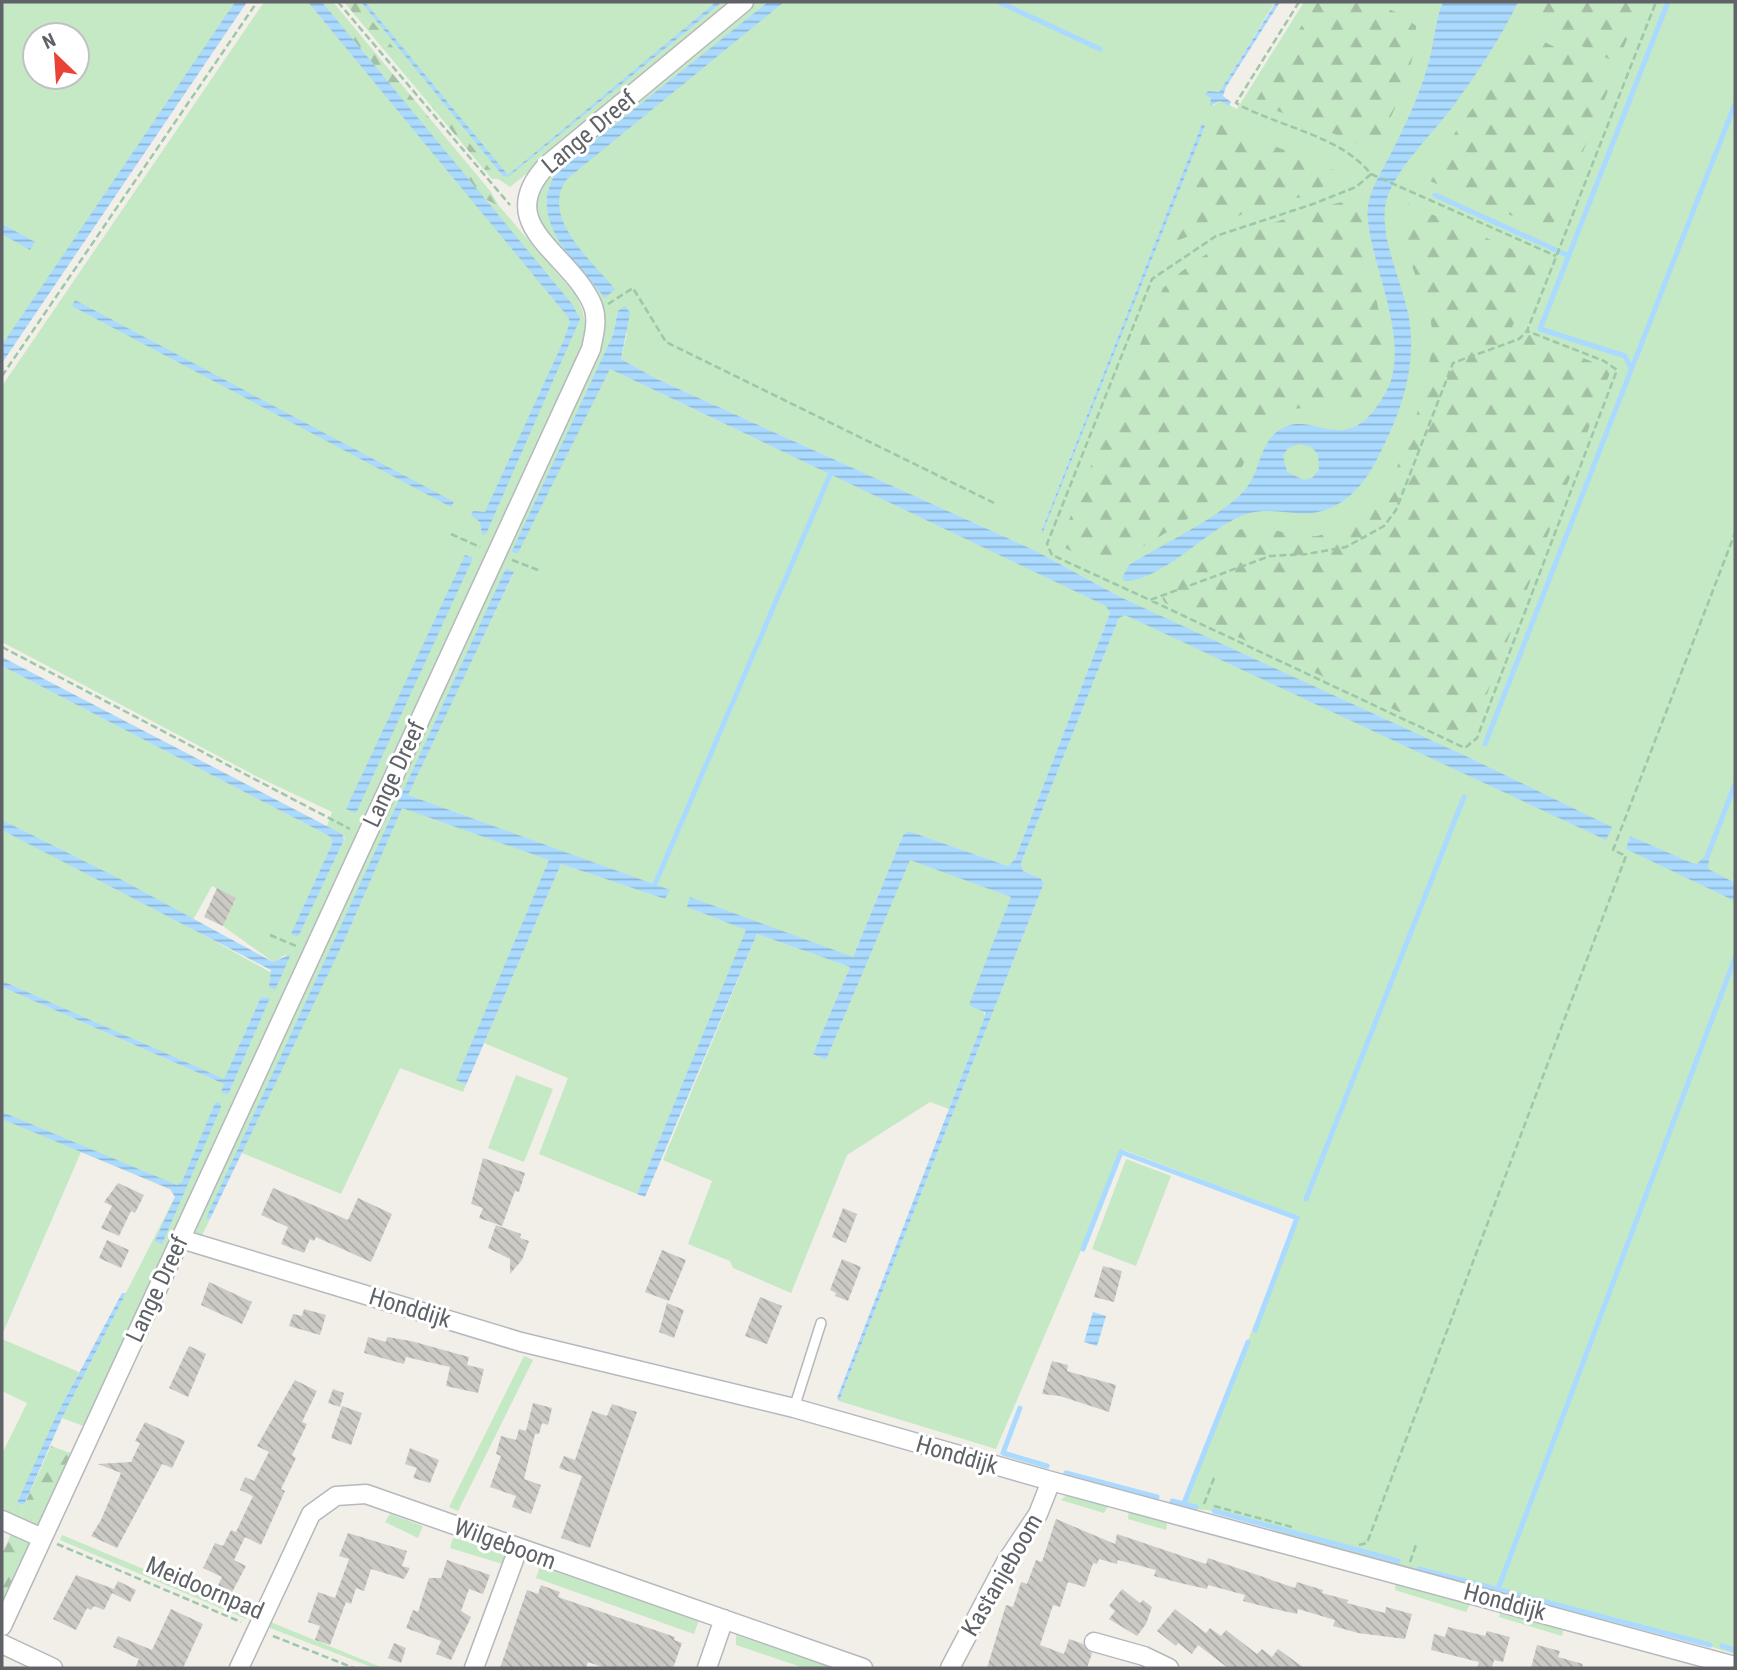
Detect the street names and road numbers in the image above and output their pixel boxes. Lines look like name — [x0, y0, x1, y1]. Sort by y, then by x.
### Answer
street label: Lange Dreef — [536, 84, 642, 179]
street label: Lange Dreef — [357, 716, 431, 832]
street label: Lange Dreef — [120, 1231, 194, 1347]
street label: Honddijk — [366, 1282, 454, 1334]
street label: Honddijk — [913, 1430, 1001, 1480]
street label: Kastanjeboom — [956, 1509, 1048, 1641]
street label: Wilgeboom — [450, 1513, 560, 1575]
street label: Meidoornpad — [142, 1551, 268, 1625]
street label: Honddijk — [1461, 1578, 1549, 1626]

